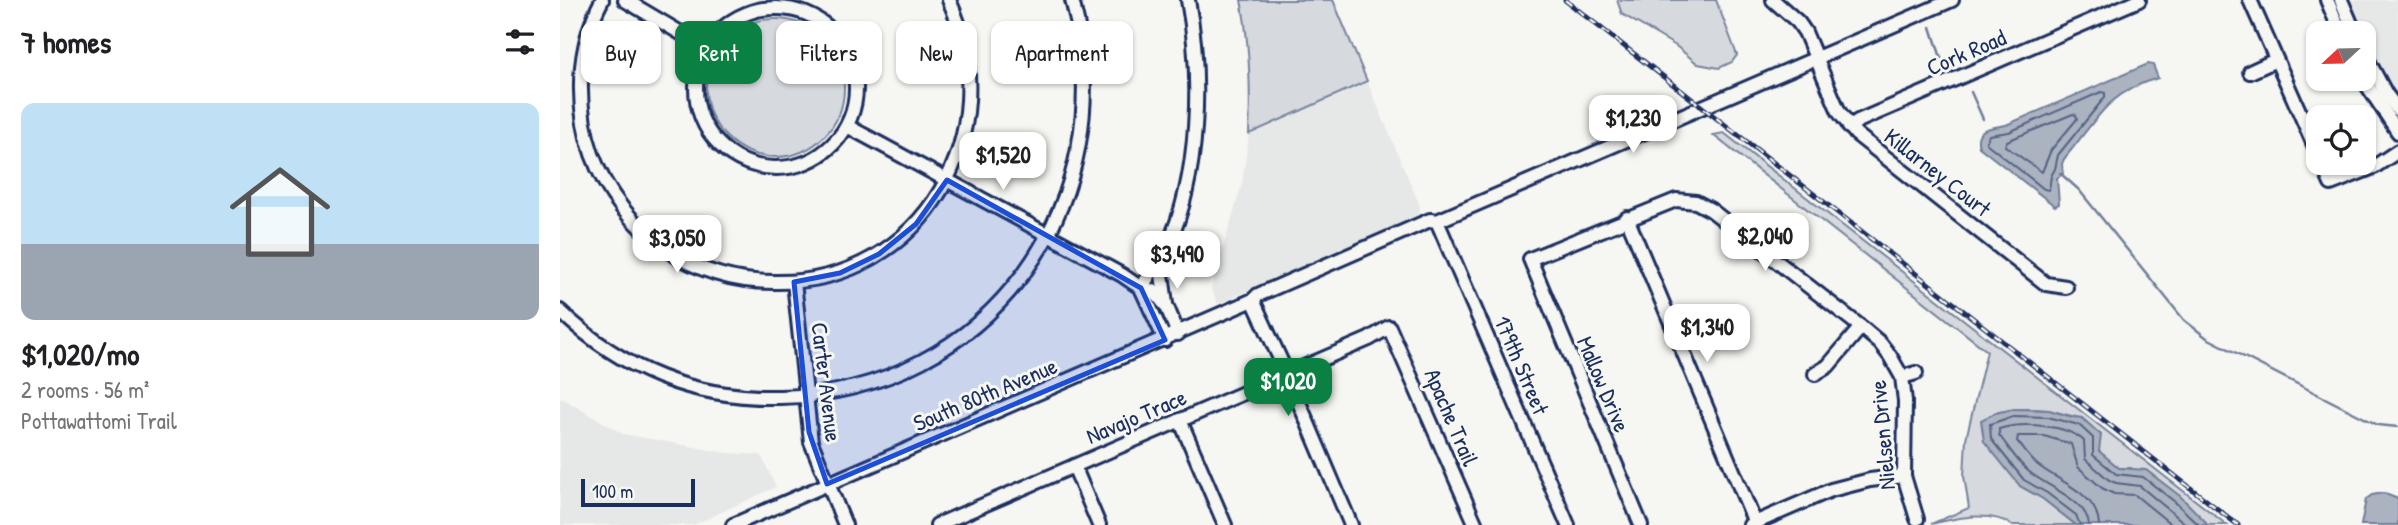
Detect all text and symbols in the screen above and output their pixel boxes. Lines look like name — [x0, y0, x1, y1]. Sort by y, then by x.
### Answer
chip: Buy — [581, 21, 661, 84]
chip: Rent — [675, 21, 762, 84]
chip: Filters — [776, 21, 882, 84]
chip: New — [896, 21, 977, 84]
chip: Apartment — [991, 21, 1133, 84]
street label: Cork Road — [1922, 21, 2010, 83]
north arrow — [2306, 21, 2376, 91]
map controls — [2306, 21, 2376, 175]
text: 7 homes — [21, 22, 111, 62]
icon: filters — [501, 23, 539, 61]
pin: $1,230 — [1576, 96, 1690, 155]
text: $1,230 — [1605, 102, 1661, 133]
button: locate — [2306, 105, 2376, 175]
street label: Killarney Court — [1878, 121, 1999, 224]
pin: $1,520 — [946, 132, 1060, 192]
text: $1,520 — [975, 139, 1031, 170]
icon: home — [217, 149, 343, 275]
pin: $2,040 — [1708, 214, 1822, 273]
pin: $3,050 — [620, 216, 734, 275]
text: $2,040 — [1737, 220, 1793, 251]
text: $3,050 — [649, 222, 705, 253]
pin: $3,490 — [1120, 232, 1234, 291]
text: $3,490 — [1150, 238, 1204, 269]
pin: $1,340 — [1650, 304, 1764, 364]
street label: 179th Street — [1487, 311, 1557, 420]
text: $1,340 — [1680, 311, 1734, 342]
street label: Carter Avenue — [804, 321, 850, 443]
street label: Mallow Drive — [1570, 331, 1638, 437]
text: $1,020/mo — [21, 334, 139, 374]
street label: South 80th Avenue — [908, 350, 1062, 438]
pin: $1,020 — [1231, 358, 1345, 418]
street label: Apache Trail — [1418, 364, 1487, 471]
text: $1,020 — [1260, 365, 1316, 396]
text: 2 rooms · 56 m² — [21, 374, 149, 405]
street label: Nielsen Drive — [1862, 379, 1902, 491]
street label: Navajo Trace — [1081, 381, 1191, 451]
text: Pottawattomi Trail — [21, 405, 177, 436]
scale bar — [581, 476, 695, 508]
text: 100 m — [592, 478, 633, 504]

